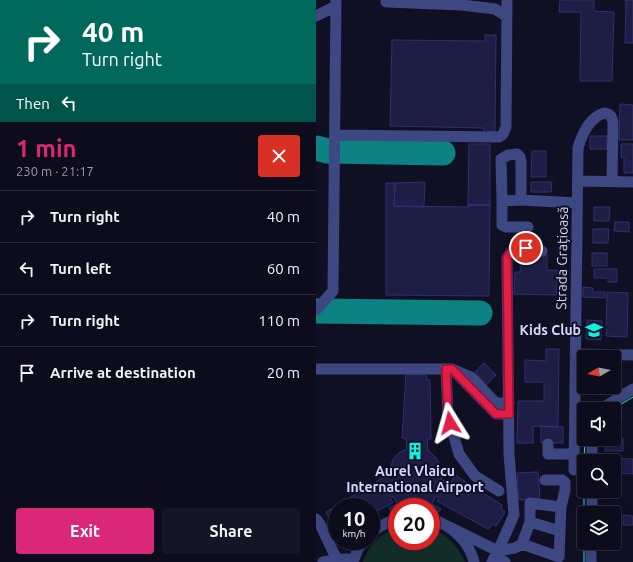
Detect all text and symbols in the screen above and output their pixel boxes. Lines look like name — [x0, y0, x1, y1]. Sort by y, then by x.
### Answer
icon: right — [16, 16, 68, 68]
text: 40 m — [82, 16, 144, 47]
text: Turn right — [82, 49, 162, 69]
icon: left — [58, 92, 80, 114]
text: Then — [16, 95, 50, 112]
text: 1 min — [16, 135, 77, 162]
button: close — [258, 135, 300, 177]
text: 230 m · 21:17 — [16, 164, 94, 178]
icon: right — [16, 206, 38, 228]
street label: Strada Grațioasă — [553, 206, 571, 310]
text: Turn right — [50, 208, 120, 225]
text: 40 m — [267, 208, 300, 225]
pin — [509, 231, 543, 265]
icon: arrive — [515, 237, 537, 259]
icon: left — [16, 258, 38, 280]
text: Turn left — [50, 260, 111, 277]
text: 60 m — [267, 260, 300, 277]
icon: right — [16, 310, 38, 332]
text: Turn right — [50, 312, 120, 329]
text: 110 m — [258, 312, 300, 329]
school or university icon: Kids Club — [584, 320, 604, 340]
place label: Kids Club — [520, 322, 581, 338]
north arrow — [577, 350, 621, 394]
map controls — [577, 350, 621, 550]
icon: arrive — [16, 362, 38, 384]
text: Arrive at destination — [50, 364, 196, 381]
text: 20 m — [267, 364, 300, 381]
position arrow — [429, 402, 471, 444]
button: sound — [577, 402, 621, 446]
building icon: Aurel Vlaicu International Airport — [405, 441, 425, 461]
button: search — [577, 454, 621, 498]
place label: Aurel Vlaicu International Airport — [346, 463, 484, 495]
speed limit sign: 20 — [388, 498, 440, 550]
button: layers — [577, 506, 621, 550]
text: 10 — [343, 507, 365, 530]
button: Exit — [16, 508, 154, 554]
button: Share — [162, 508, 300, 554]
text: km/h — [342, 528, 366, 539]

